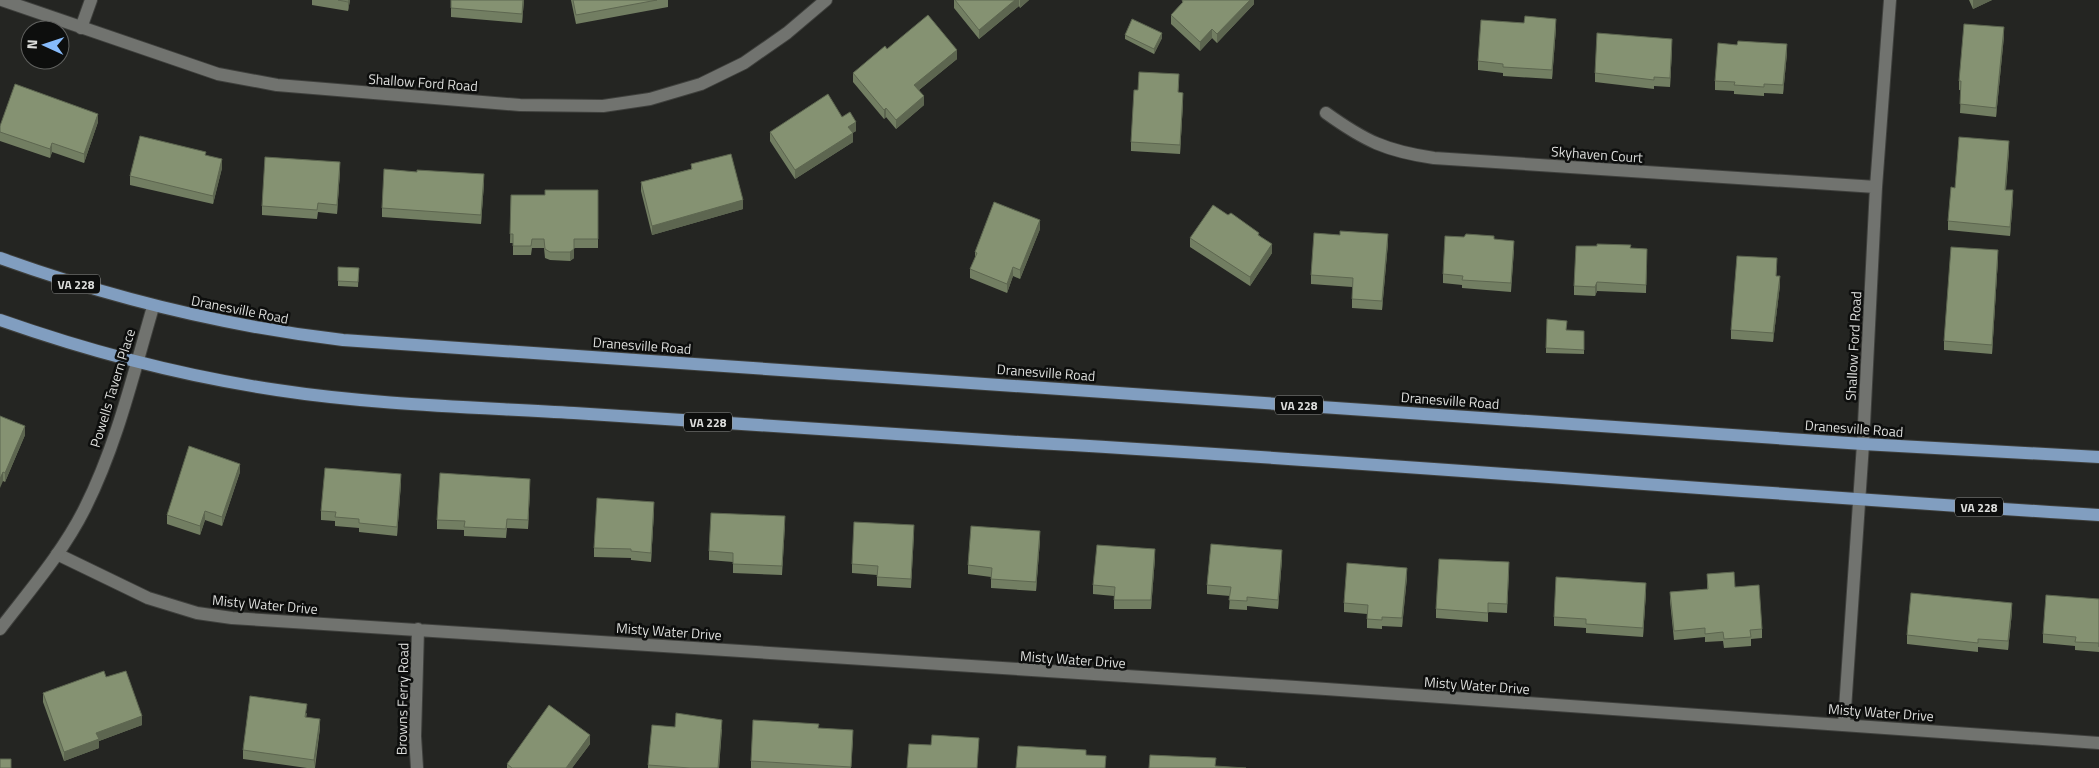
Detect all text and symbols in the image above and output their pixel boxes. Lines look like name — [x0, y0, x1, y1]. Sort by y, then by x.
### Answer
north arrow — [20, 20, 70, 70]
text: N — [21, 39, 42, 50]
street label: Shallow Ford Road — [368, 68, 478, 96]
street label: Skyhaven Court — [1550, 140, 1644, 168]
road number: VA 228 — [52, 274, 100, 294]
street label: Dranesville Road — [190, 289, 290, 329]
street label: Shallow Ford Road — [1840, 291, 1866, 401]
street label: Powells Tavern Place — [84, 326, 140, 450]
street label: Dranesville Road — [592, 331, 692, 359]
street label: Dranesville Road — [996, 358, 1096, 386]
street label: Dranesville Road — [1400, 386, 1500, 414]
road number: VA 228 — [1275, 396, 1323, 414]
road number: VA 228 — [684, 412, 732, 432]
street label: Dranesville Road — [1804, 414, 1904, 442]
road number: VA 228 — [1955, 498, 2003, 516]
street label: Misty Water Drive — [211, 589, 319, 619]
street label: Misty Water Drive — [615, 617, 723, 645]
street label: Browns Ferry Road — [391, 643, 413, 755]
street label: Misty Water Drive — [1019, 645, 1127, 673]
street label: Misty Water Drive — [1423, 671, 1531, 699]
street label: Misty Water Drive — [1827, 698, 1935, 726]

